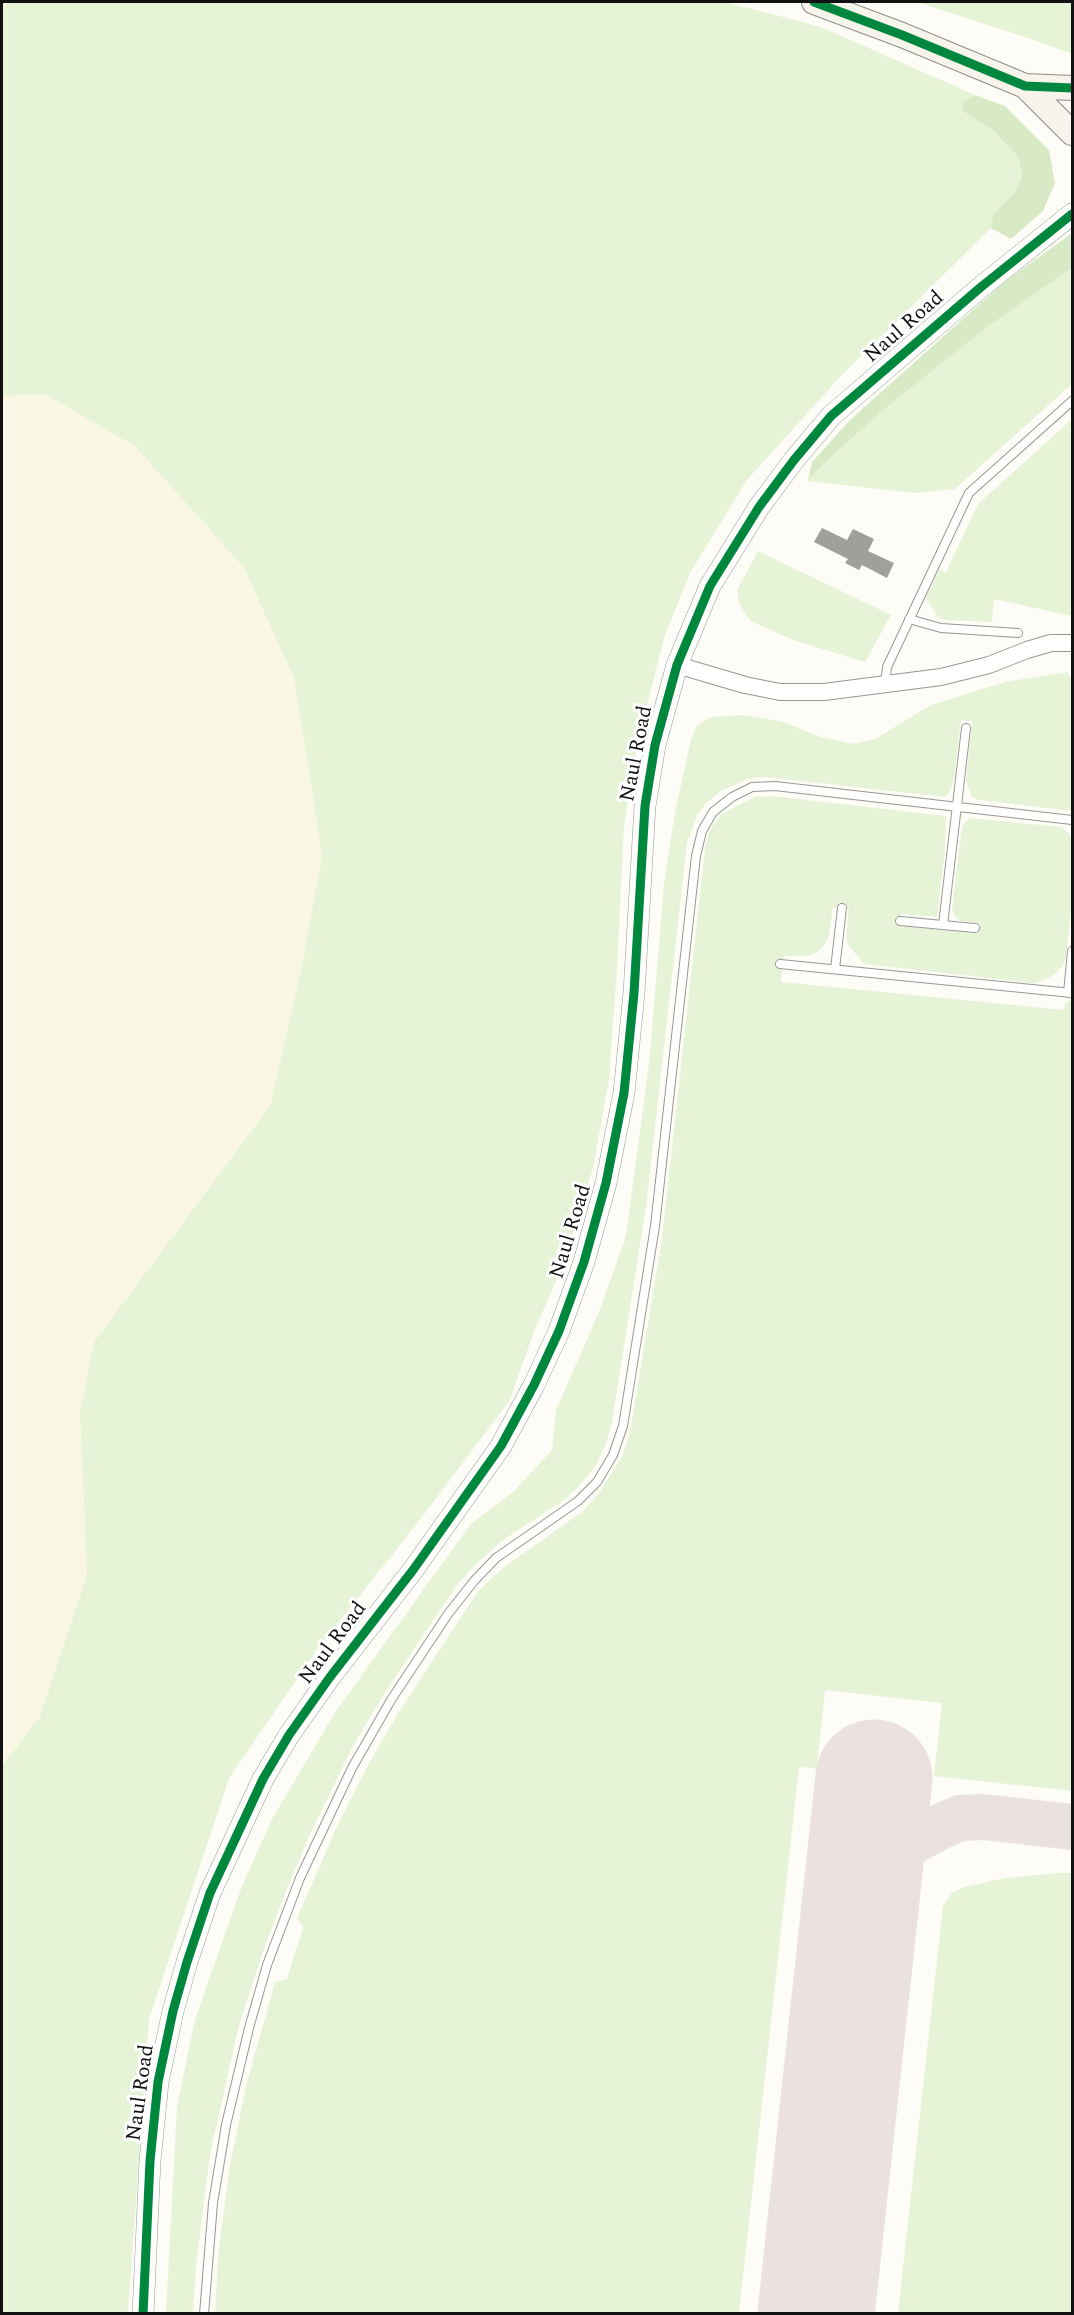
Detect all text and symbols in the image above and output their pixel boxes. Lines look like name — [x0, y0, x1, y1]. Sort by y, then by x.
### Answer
street label: Naul Road — [860, 287, 950, 369]
street label: Naul Road — [616, 704, 660, 804]
street label: Naul Road — [546, 1182, 598, 1282]
street label: Naul Road — [295, 1598, 373, 1690]
street label: Naul Road — [123, 2043, 161, 2143]

